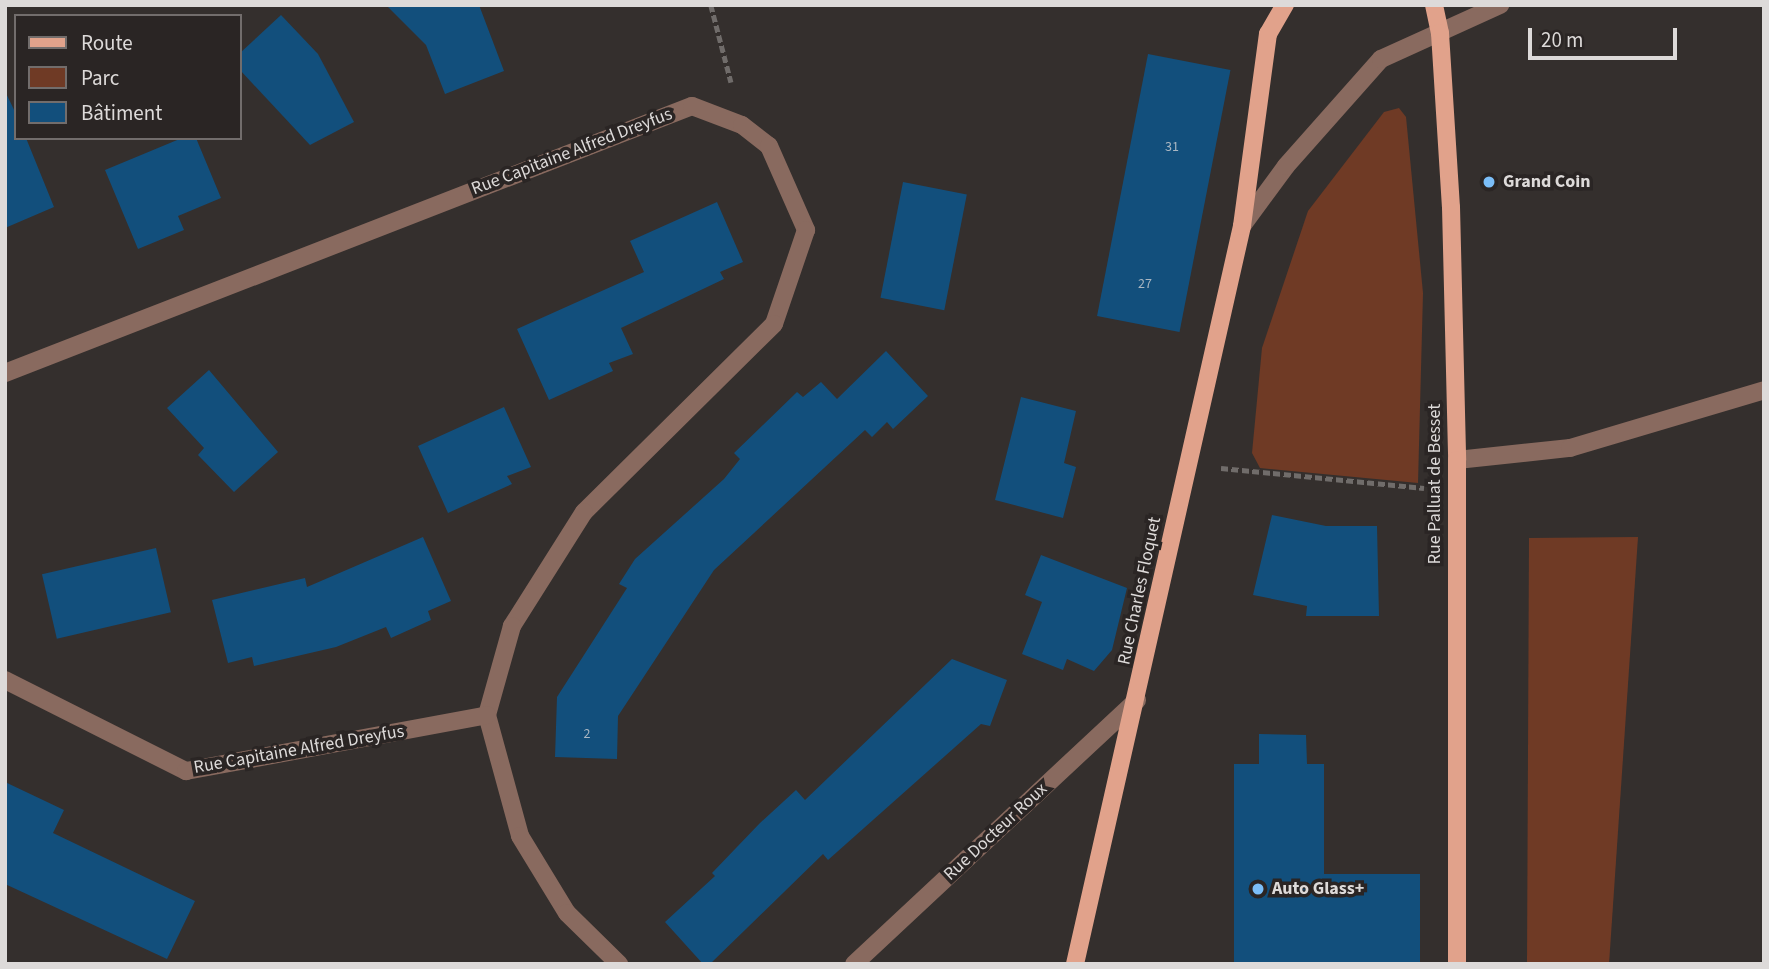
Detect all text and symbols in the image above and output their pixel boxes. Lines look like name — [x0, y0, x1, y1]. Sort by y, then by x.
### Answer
legend — [14, 14, 242, 140]
scale bar — [1531, 14, 1680, 58]
text: 20 m — [1541, 25, 1583, 55]
text: Route — [81, 28, 133, 58]
text: Parc — [81, 63, 119, 93]
text: Bâtiment — [81, 98, 162, 128]
street label: Rue Capitaine Alfred Dreyfus — [469, 104, 675, 200]
house number: 31 — [1165, 139, 1179, 155]
place label: Grand Coin — [1503, 171, 1591, 193]
marker: Grand Coin — [1481, 174, 1497, 190]
house number: 27 — [1138, 276, 1152, 292]
street label: Rue Palluat de Besset — [1424, 404, 1446, 564]
street label: Rue Charles Floquet — [1114, 515, 1166, 667]
street label: Rue Capitaine Alfred Dreyfus — [192, 721, 406, 779]
house number: 2 — [584, 726, 590, 742]
street label: Rue Docteur Roux — [940, 779, 1052, 885]
place label: Auto Glass+ — [1272, 878, 1364, 900]
marker: Auto Glass+ — [1250, 881, 1266, 897]

